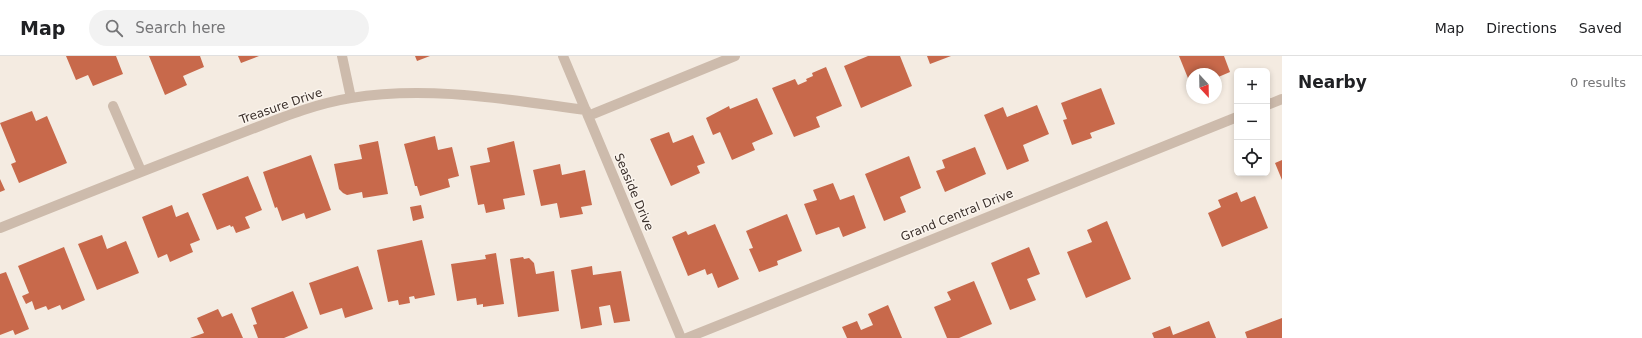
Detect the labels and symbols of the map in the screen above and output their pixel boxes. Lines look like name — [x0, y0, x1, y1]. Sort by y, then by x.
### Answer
north arrow — [1186, 68, 1222, 104]
street label: Treasure Drive — [237, 85, 324, 127]
street label: Seaside Drive — [611, 151, 657, 233]
street label: Grand Central Drive — [899, 186, 1015, 244]

